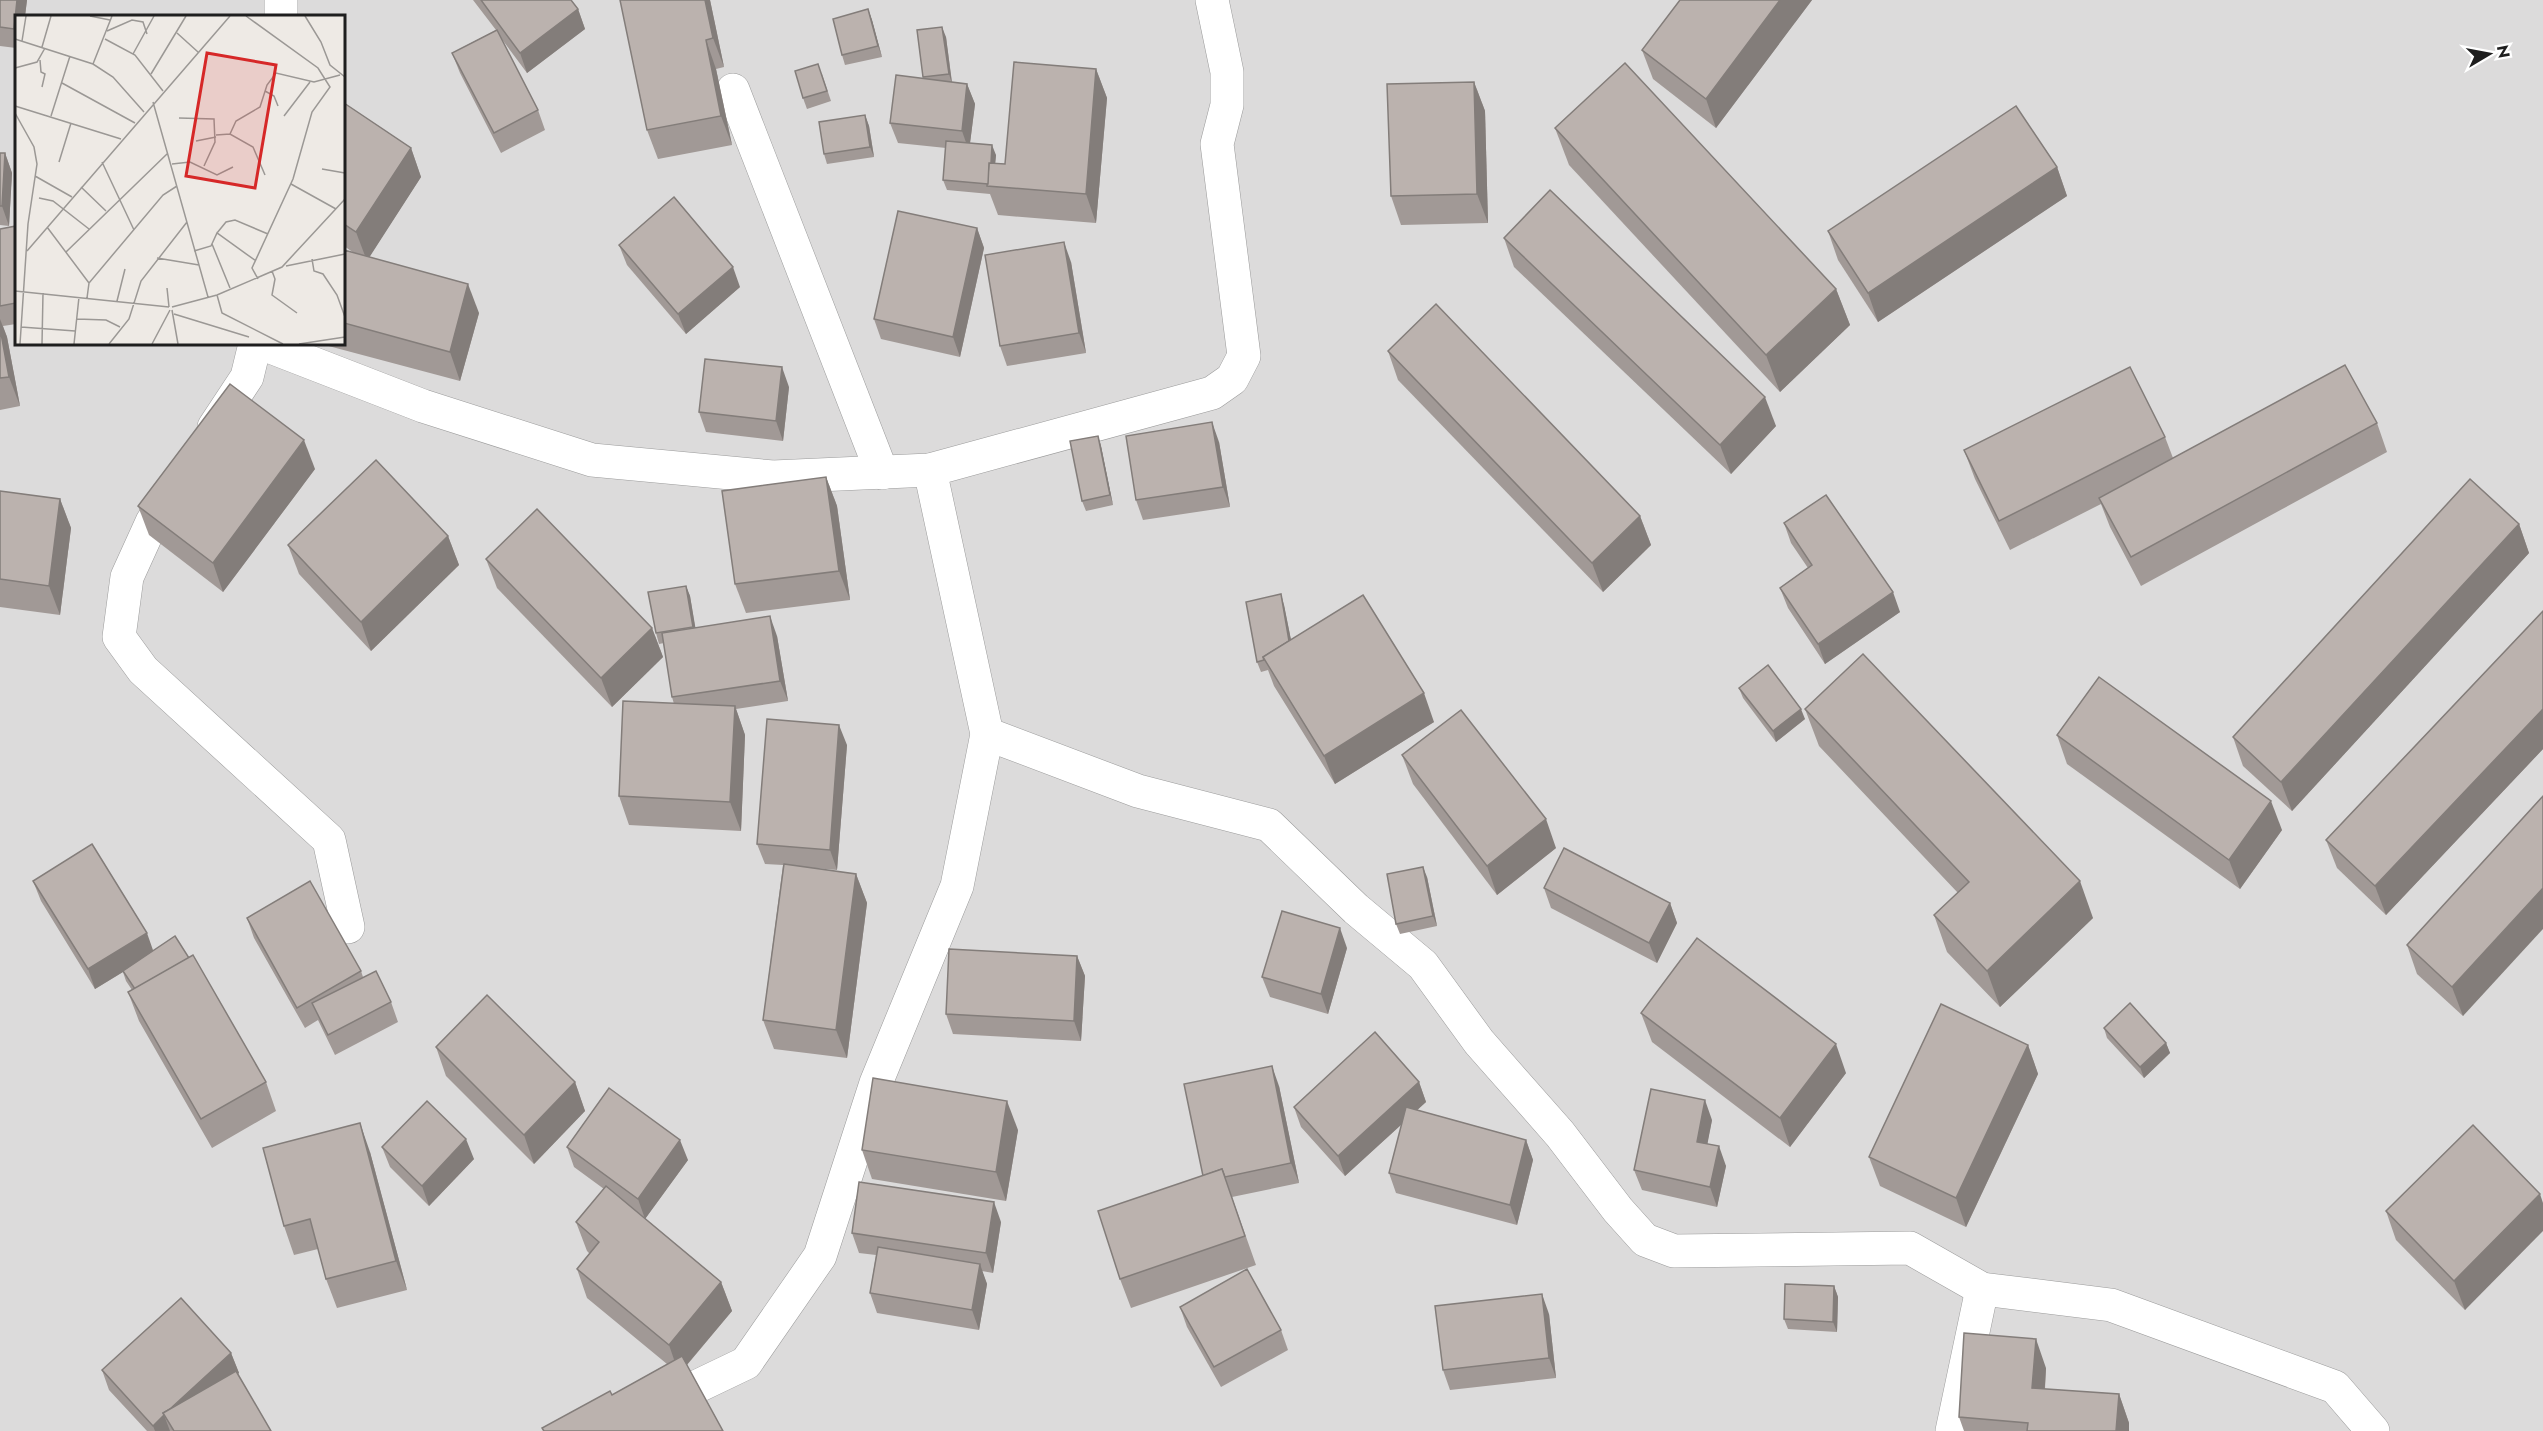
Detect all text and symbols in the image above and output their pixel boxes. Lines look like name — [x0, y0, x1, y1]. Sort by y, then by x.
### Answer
inset map — [15, 15, 345, 345]
north arrow — [2459, 24, 2519, 84]
text: N — [2491, 43, 2516, 60]

